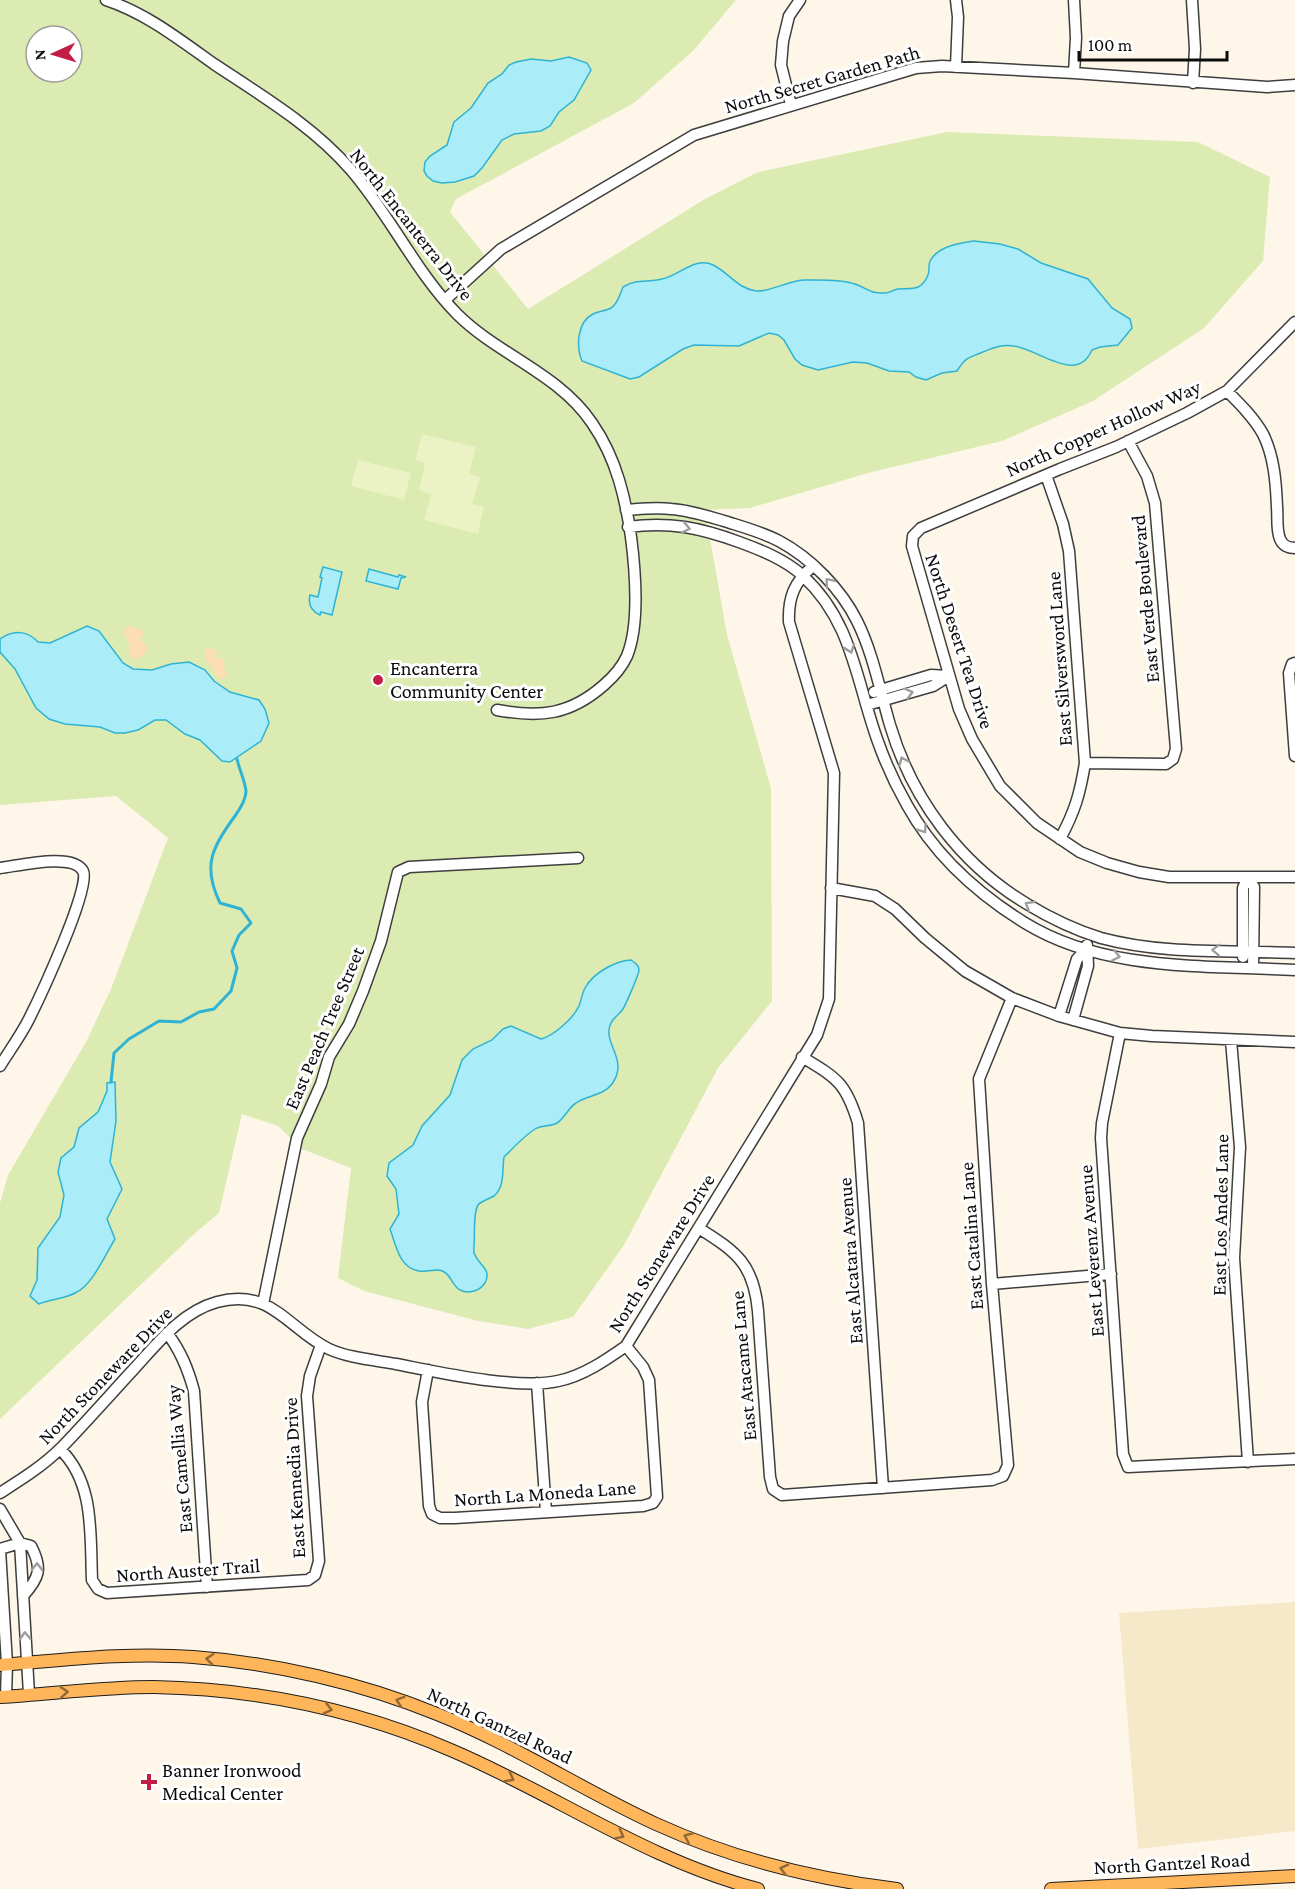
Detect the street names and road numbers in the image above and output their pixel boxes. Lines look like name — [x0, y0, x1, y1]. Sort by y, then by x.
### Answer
street label: North Secret Garden Path — [722, 40, 922, 117]
street label: North Encanterra Drive — [346, 144, 478, 304]
street label: North Copper Hollow Way — [1002, 375, 1205, 482]
street label: East Verde Boulevard — [1127, 514, 1163, 684]
street label: North Desert Tea Drive — [921, 551, 999, 732]
street label: East Silversword Lane — [1042, 571, 1076, 747]
street label: East Peach Tree Street — [280, 943, 368, 1113]
street label: East Los Andes Lane — [1208, 1134, 1232, 1296]
street label: East Catalina Lane — [955, 1161, 987, 1311]
street label: East Leverenz Avenue — [1074, 1164, 1108, 1338]
street label: North Stoneware Drive — [603, 1169, 719, 1336]
street label: East Alcatara Avenue — [833, 1177, 867, 1345]
street label: East Atacame Lane — [725, 1290, 761, 1442]
street label: North Stoneware Drive — [34, 1301, 177, 1448]
street label: East Camellia Way — [161, 1383, 197, 1534]
street label: East Kennedia Drive — [279, 1397, 309, 1559]
street label: North La Moneda Lane — [453, 1476, 637, 1510]
street label: North Auster Trail — [115, 1554, 261, 1586]
street label: North Gantzel Road — [424, 1682, 576, 1768]
street label: North Gantzel Road — [1093, 1848, 1252, 1878]

